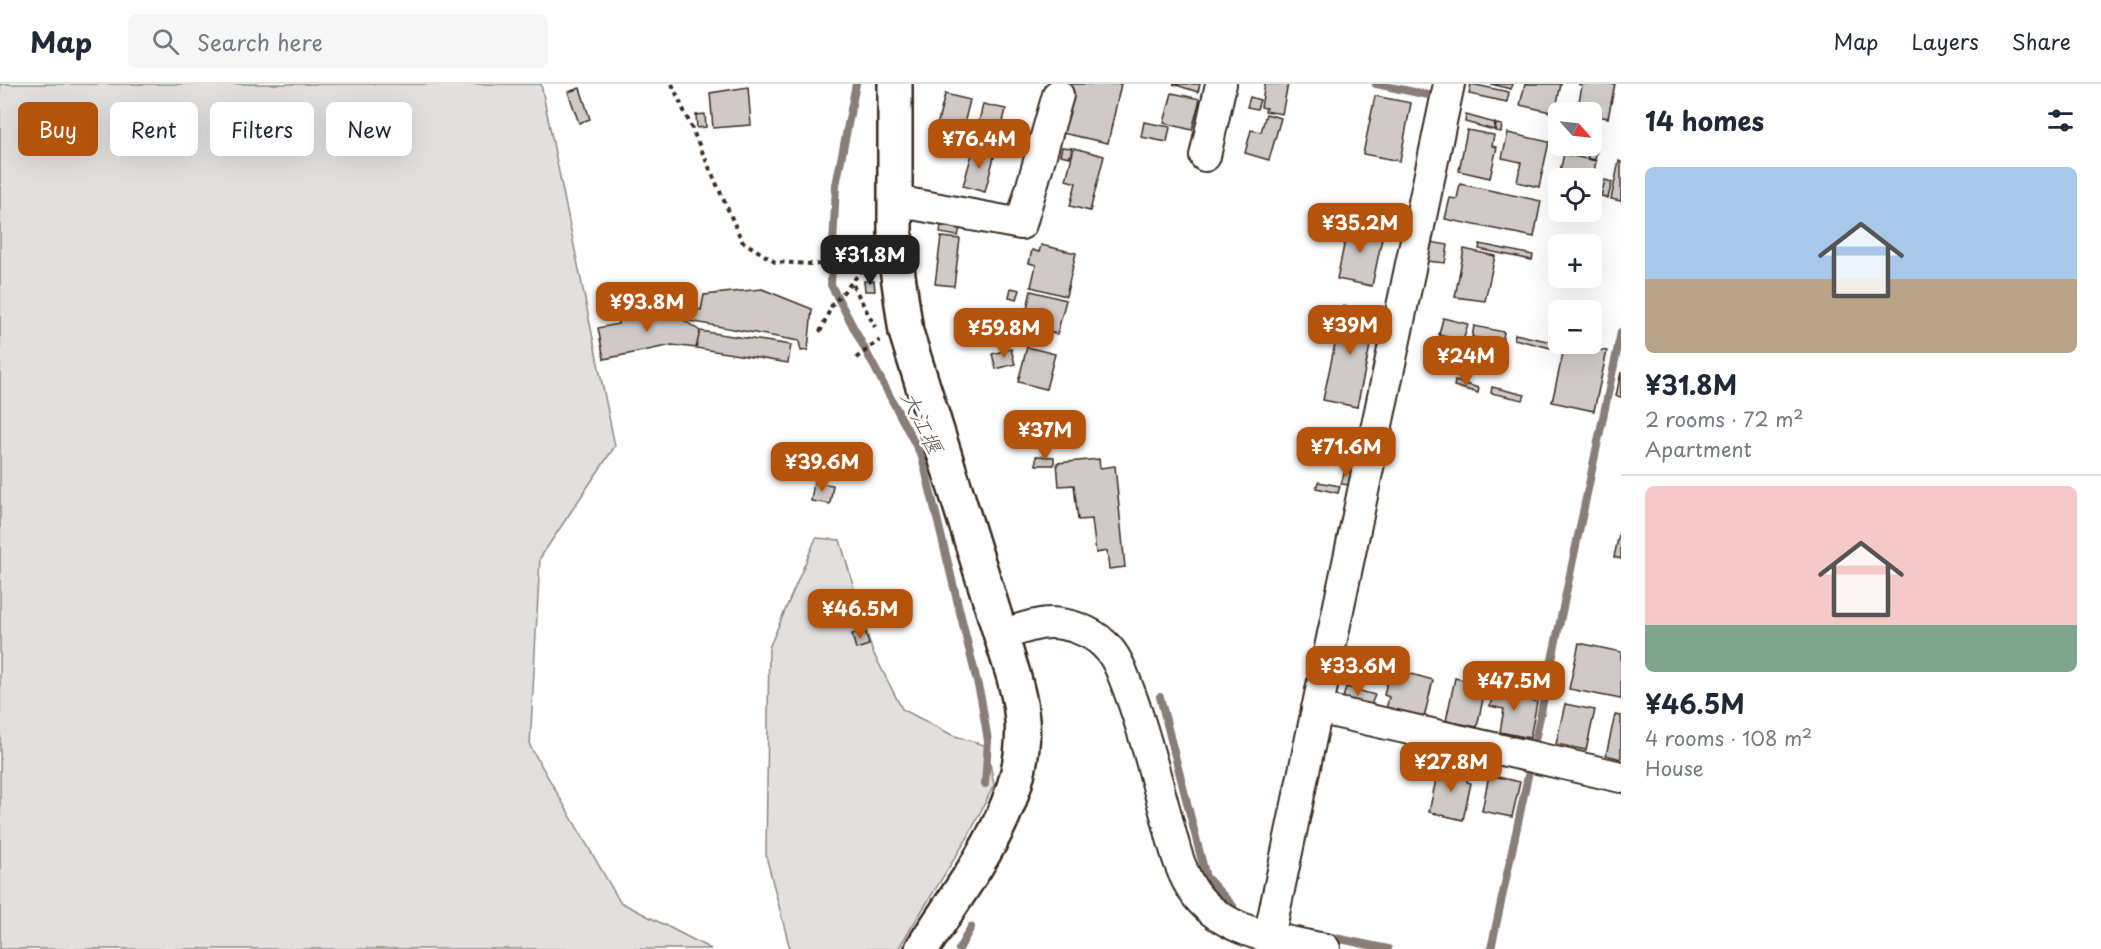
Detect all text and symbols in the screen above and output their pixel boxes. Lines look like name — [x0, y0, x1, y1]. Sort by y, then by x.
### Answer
search box — [128, 14, 548, 68]
text: Map — [30, 20, 92, 63]
icon: search — [149, 25, 182, 58]
text: Search here — [197, 25, 323, 58]
text: Map — [1834, 25, 1878, 57]
text: Layers — [1911, 25, 1979, 57]
text: Share — [2012, 25, 2071, 57]
text: 14 homes — [1645, 101, 1764, 140]
chip: Buy — [18, 102, 98, 156]
chip: Rent — [110, 102, 198, 156]
chip: Filters — [210, 102, 314, 156]
chip: New — [326, 102, 412, 156]
north arrow — [1548, 102, 1602, 156]
map controls — [1548, 102, 1602, 354]
icon: filters — [2044, 104, 2077, 137]
pin: ¥76.4M — [930, 119, 1028, 170]
text: ¥76.4M — [942, 123, 1016, 153]
button: locate — [1548, 168, 1602, 222]
pin: ¥35.2M — [1311, 203, 1409, 254]
icon: home — [1807, 206, 1915, 314]
text: ¥35.2M — [1322, 207, 1398, 237]
button: + — [1548, 234, 1602, 288]
pin: ¥31.8M — [821, 235, 919, 286]
text: ¥31.8M — [835, 239, 905, 269]
pin: ¥93.8M — [598, 282, 696, 333]
text: ¥93.8M — [610, 286, 684, 316]
button: − — [1548, 300, 1602, 354]
pin: ¥39M — [1314, 305, 1386, 356]
pin: ¥59.8M — [955, 308, 1053, 359]
text: ¥39M — [1322, 309, 1378, 339]
text: ¥59.8M — [968, 312, 1040, 342]
pin: ¥24M — [1430, 336, 1502, 387]
text: ¥24M — [1437, 340, 1495, 370]
text: ¥31.8M — [1645, 365, 1737, 404]
water label: 大江堰 — [894, 384, 954, 460]
text: 2 rooms · 72 m² — [1645, 404, 1804, 434]
pin: ¥37M — [1009, 410, 1081, 461]
text: ¥37M — [1018, 414, 1072, 444]
pin: ¥71.6M — [1297, 427, 1395, 478]
text: ¥71.6M — [1311, 431, 1381, 461]
text: Apartment — [1645, 434, 1752, 464]
pin: ¥39.6M — [773, 442, 871, 493]
text: ¥39.6M — [785, 446, 859, 476]
icon: home — [1807, 525, 1915, 633]
pin: ¥46.5M — [811, 589, 909, 640]
text: ¥46.5M — [822, 593, 898, 623]
pin: ¥33.6M — [1309, 646, 1407, 697]
text: ¥33.6M — [1320, 650, 1396, 680]
pin: ¥47.5M — [1465, 661, 1563, 712]
text: ¥47.5M — [1477, 665, 1551, 695]
text: ¥46.5M — [1645, 684, 1745, 723]
text: 4 rooms · 108 m² — [1645, 723, 1812, 753]
pin: ¥27.8M — [1402, 742, 1500, 793]
text: ¥27.8M — [1414, 746, 1488, 776]
text: House — [1645, 753, 1704, 783]

